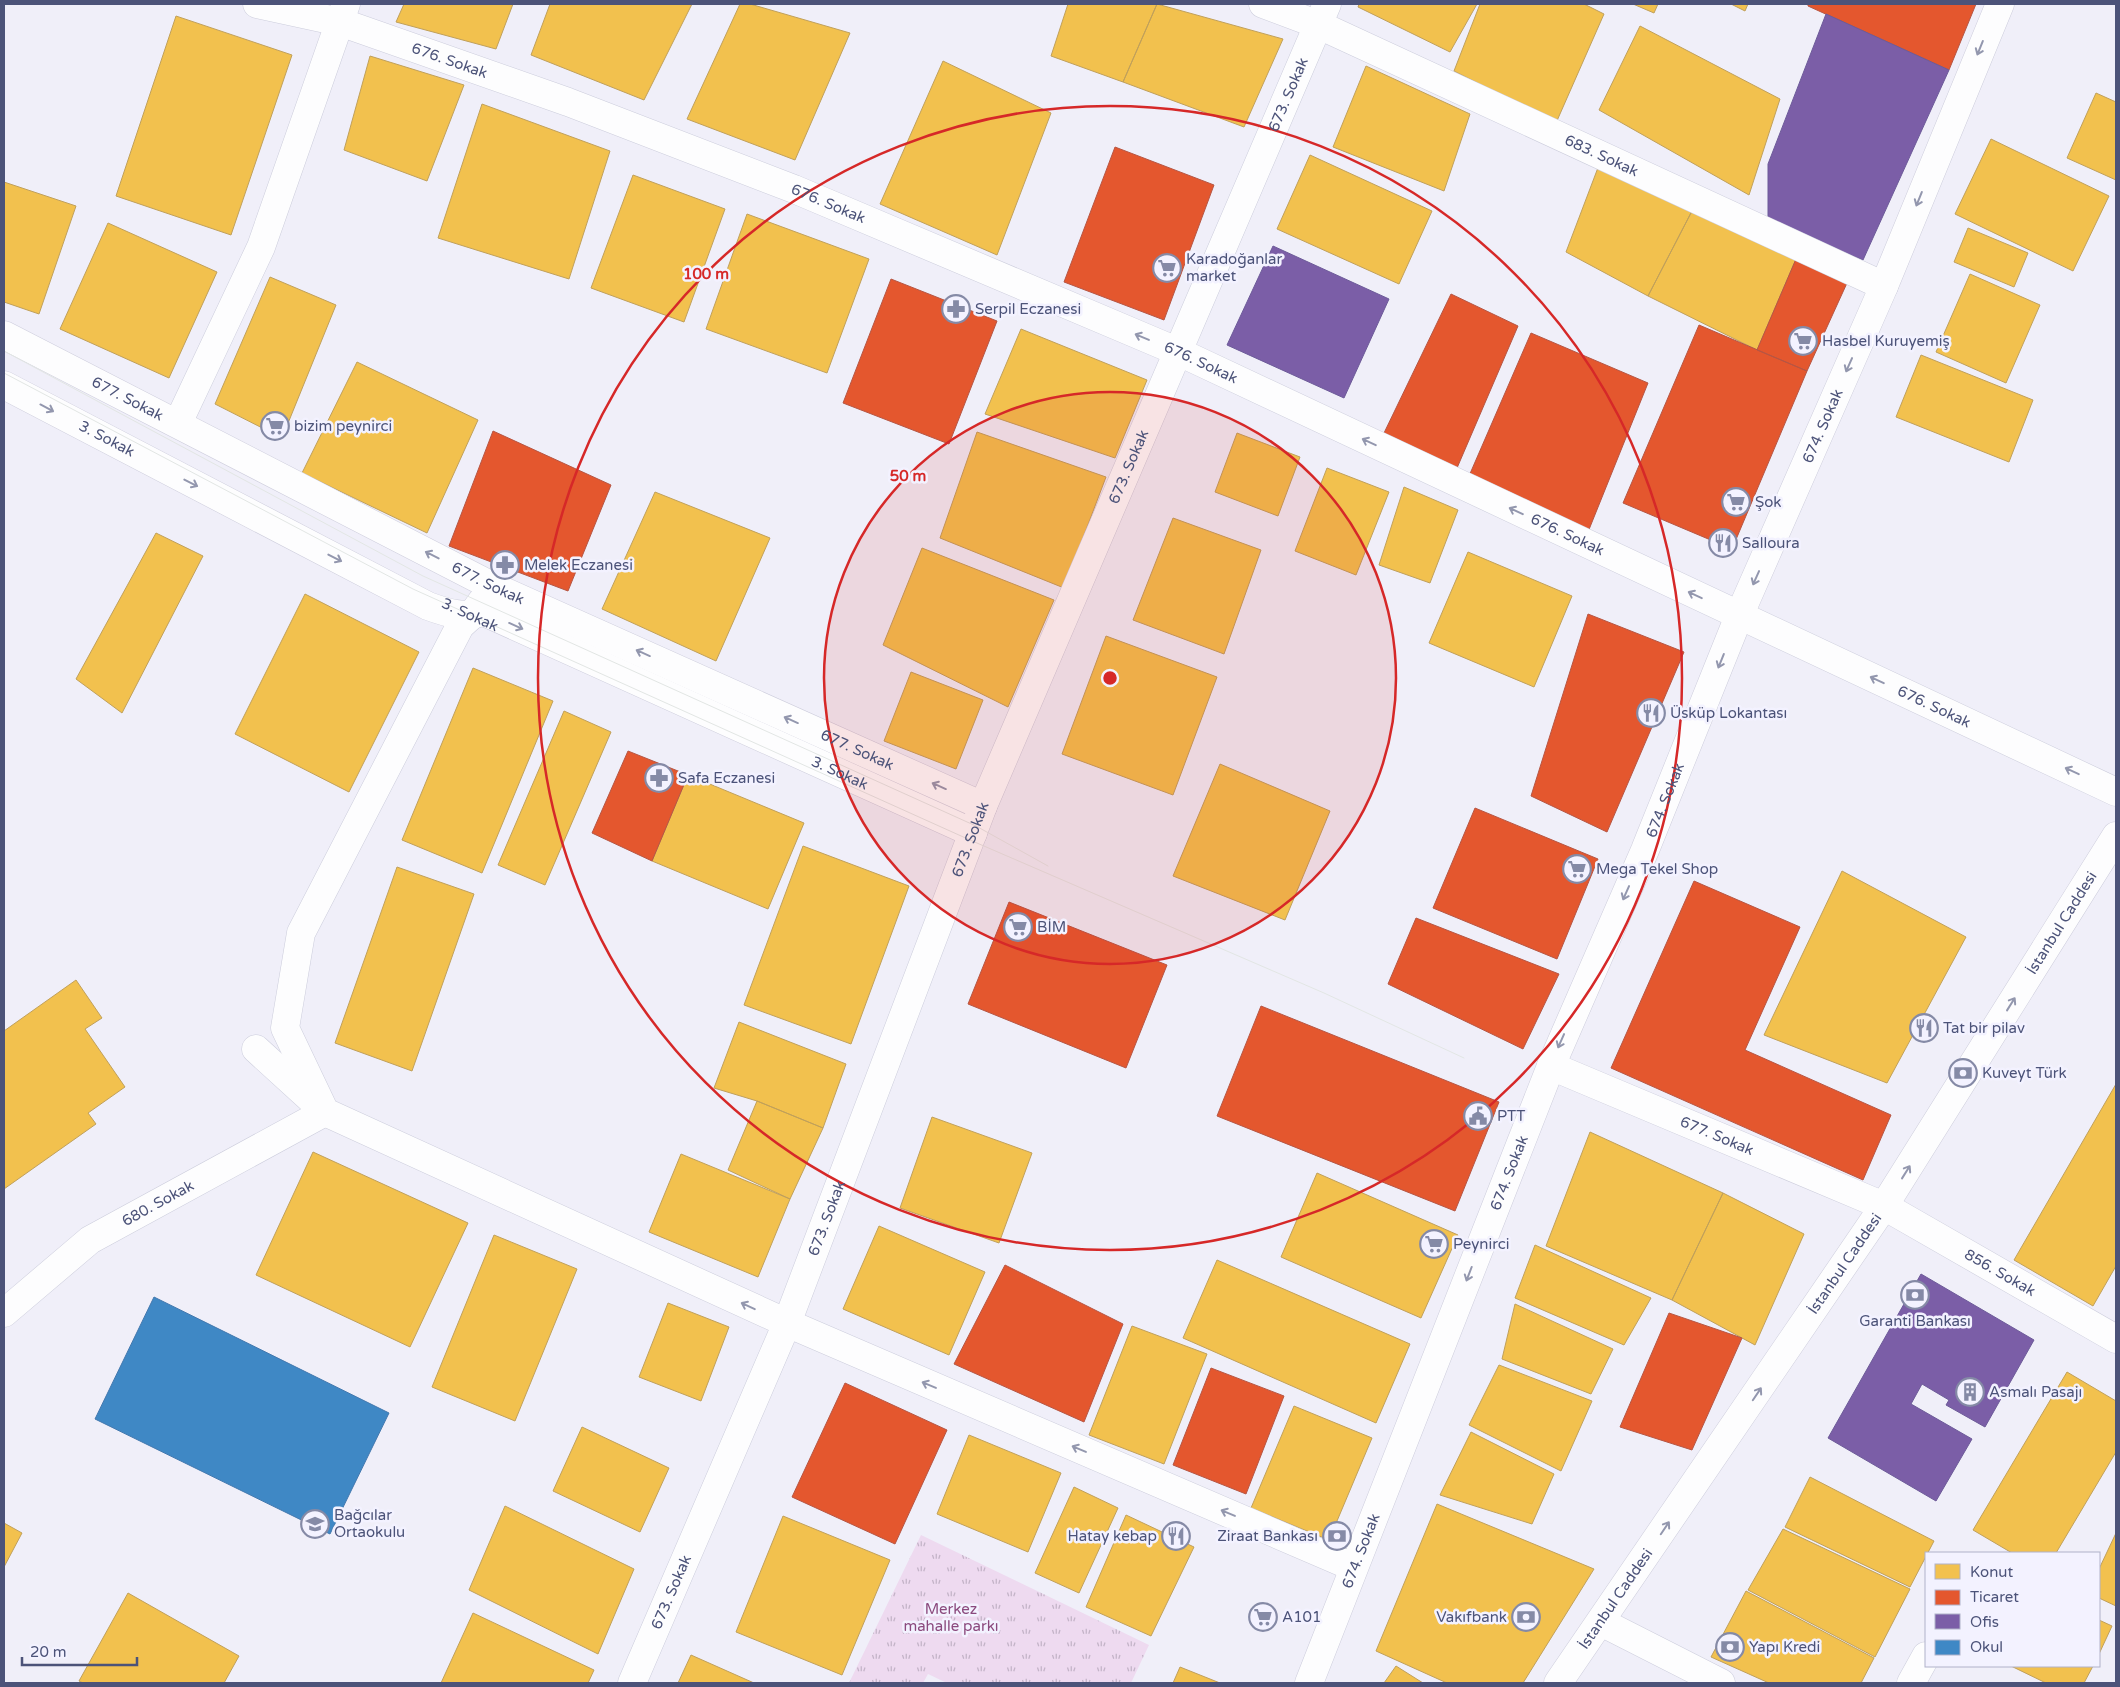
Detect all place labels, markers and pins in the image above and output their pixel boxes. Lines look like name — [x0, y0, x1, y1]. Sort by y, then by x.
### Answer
place label: Karadoğanlar market — [1186, 250, 1282, 285]
supermarket icon: Karadoğanlar market — [1152, 253, 1182, 283]
pharmacy icon: Serpil Eczanesi — [941, 294, 971, 324]
place label: Serpil Eczanesi — [975, 300, 1081, 318]
supermarket icon: Hasbel Kuruyemiş — [1788, 326, 1818, 356]
place label: Hasbel Kuruyemiş — [1822, 332, 1950, 350]
supermarket icon: bizim peynirci — [260, 411, 290, 441]
place label: bizim peynirci — [294, 417, 392, 435]
supermarket icon: Şok — [1721, 487, 1751, 517]
place label: Şok — [1755, 493, 1782, 511]
restaurant icon: Salloura — [1708, 528, 1738, 558]
place label: Salloura — [1742, 534, 1800, 552]
pharmacy icon: Melek Eczanesi — [490, 550, 520, 580]
place label: Melek Eczanesi — [524, 556, 633, 574]
centre of rings — [1101, 669, 1119, 687]
restaurant icon: Üsküp Lokantası — [1636, 698, 1666, 728]
place label: Üsküp Lokantası — [1670, 704, 1787, 722]
pharmacy icon: Safa Eczanesi — [644, 763, 674, 793]
place label: Safa Eczanesi — [678, 769, 775, 787]
supermarket icon: Mega Tekel Shop — [1562, 854, 1592, 884]
place label: Mega Tekel Shop — [1596, 860, 1718, 878]
supermarket icon: BİM — [1003, 912, 1033, 942]
place label: BİM — [1037, 918, 1066, 936]
restaurant icon: Tat bir pilav — [1909, 1013, 1939, 1043]
place label: Tat bir pilav — [1943, 1019, 2025, 1037]
bank icon: Kuveyt Türk — [1948, 1058, 1978, 1088]
place label: Kuveyt Türk — [1982, 1064, 2067, 1082]
public building icon: PTT — [1463, 1101, 1493, 1131]
place label: PTT — [1497, 1107, 1525, 1125]
supermarket icon: Peynirci — [1419, 1229, 1449, 1259]
place label: Peynirci — [1453, 1235, 1509, 1253]
bank icon: Garanti Bankası — [1900, 1280, 1930, 1310]
place label: Garanti Bankası — [1859, 1312, 1971, 1330]
building icon: Asmalı Pasajı — [1955, 1377, 1985, 1407]
place label: Asmalı Pasajı — [1989, 1383, 2082, 1401]
place label: Bağcılar Ortaokulu — [334, 1506, 405, 1541]
school or university icon: Bağcılar Ortaokulu — [300, 1509, 330, 1539]
restaurant icon: Hatay kebap — [1161, 1521, 1191, 1551]
bank icon: Ziraat Bankası — [1322, 1521, 1352, 1551]
place label: Hatay kebap — [1068, 1527, 1157, 1545]
place label: Ziraat Bankası — [1217, 1527, 1318, 1545]
supermarket icon: A101 — [1248, 1602, 1278, 1632]
bank icon: Vakıfbank — [1511, 1602, 1541, 1632]
place label: A101 — [1282, 1608, 1321, 1626]
place label: Vakıfbank — [1436, 1608, 1507, 1626]
bank icon: Yapı Kredi — [1715, 1632, 1745, 1662]
place label: Yapı Kredi — [1749, 1638, 1820, 1656]

